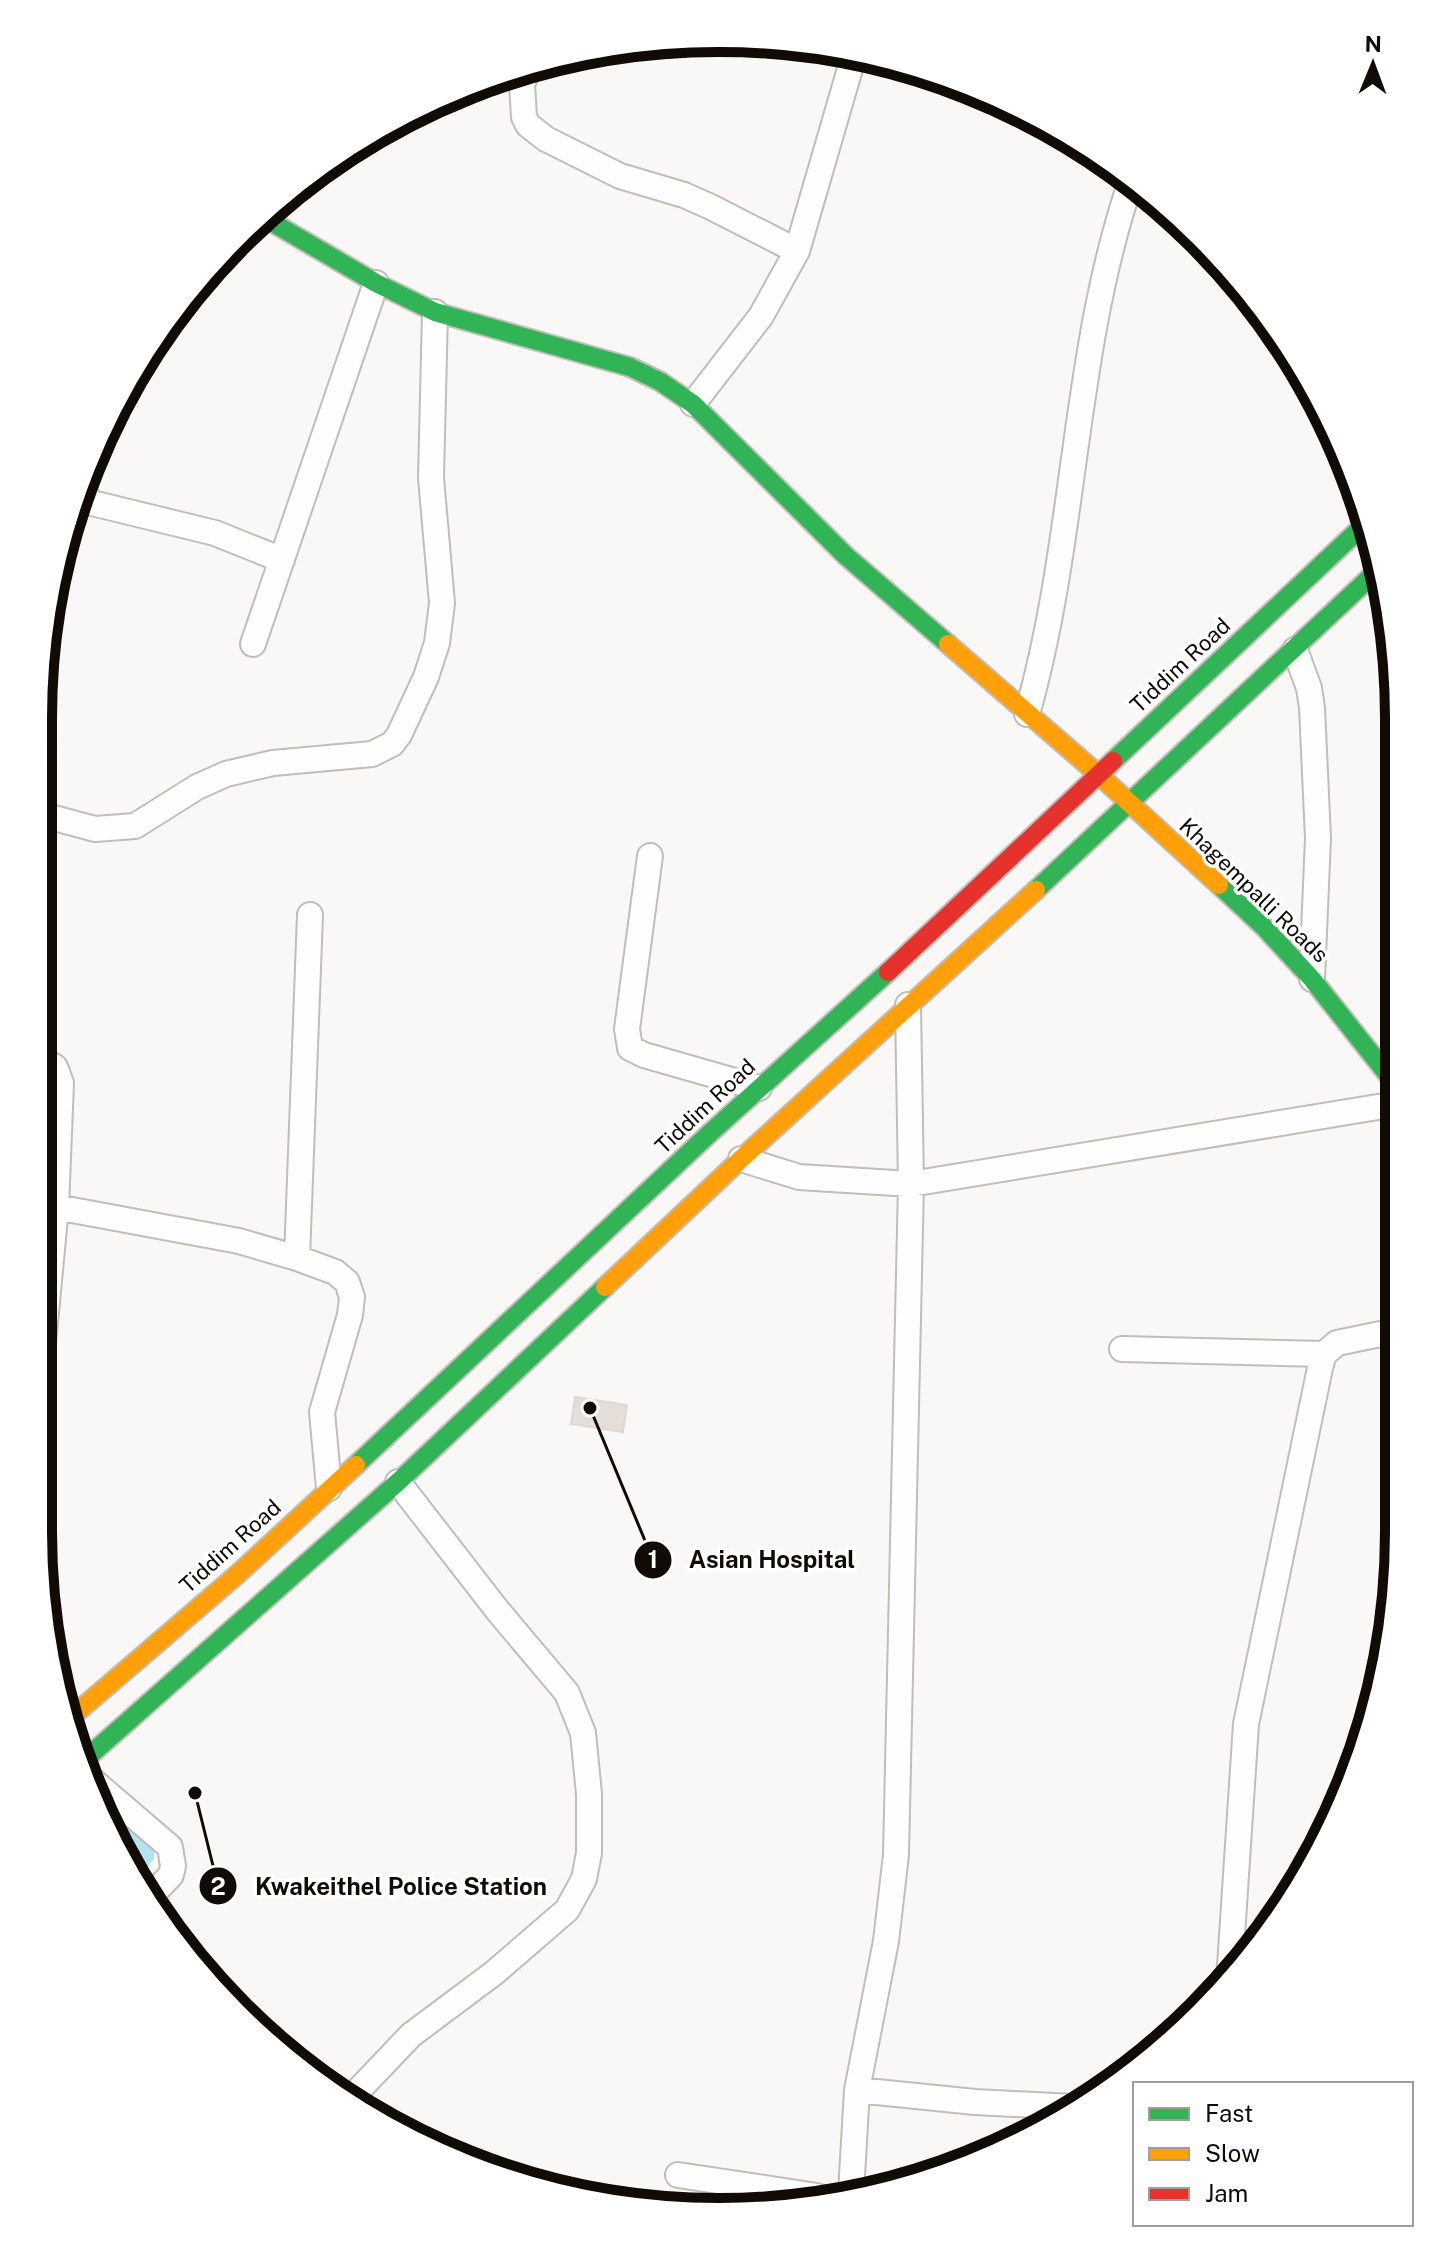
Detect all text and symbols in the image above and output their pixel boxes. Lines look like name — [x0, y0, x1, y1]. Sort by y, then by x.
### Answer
north arrow — [1333, 24, 1413, 104]
text: N — [1365, 31, 1382, 57]
street label: Tiddim Road — [1125, 612, 1235, 718]
street label: Khagempalli Roads — [1174, 812, 1334, 968]
street label: Tiddim Road — [650, 1053, 760, 1159]
street label: Tiddim Road — [174, 1494, 286, 1598]
callout: Asian Hospital — [633, 1536, 871, 1584]
text: 1 — [648, 1545, 658, 1573]
text: Asian Hospital — [689, 1545, 855, 1573]
callout: Kwakeithel Police Station — [198, 1862, 563, 1910]
text: 2 — [210, 1872, 226, 1900]
text: Kwakeithel Police Station — [255, 1872, 547, 1900]
legend — [1133, 2082, 1413, 2226]
text: Fast — [1205, 2099, 1253, 2127]
text: Slow — [1205, 2139, 1260, 2167]
text: Jam — [1205, 2179, 1248, 2207]

